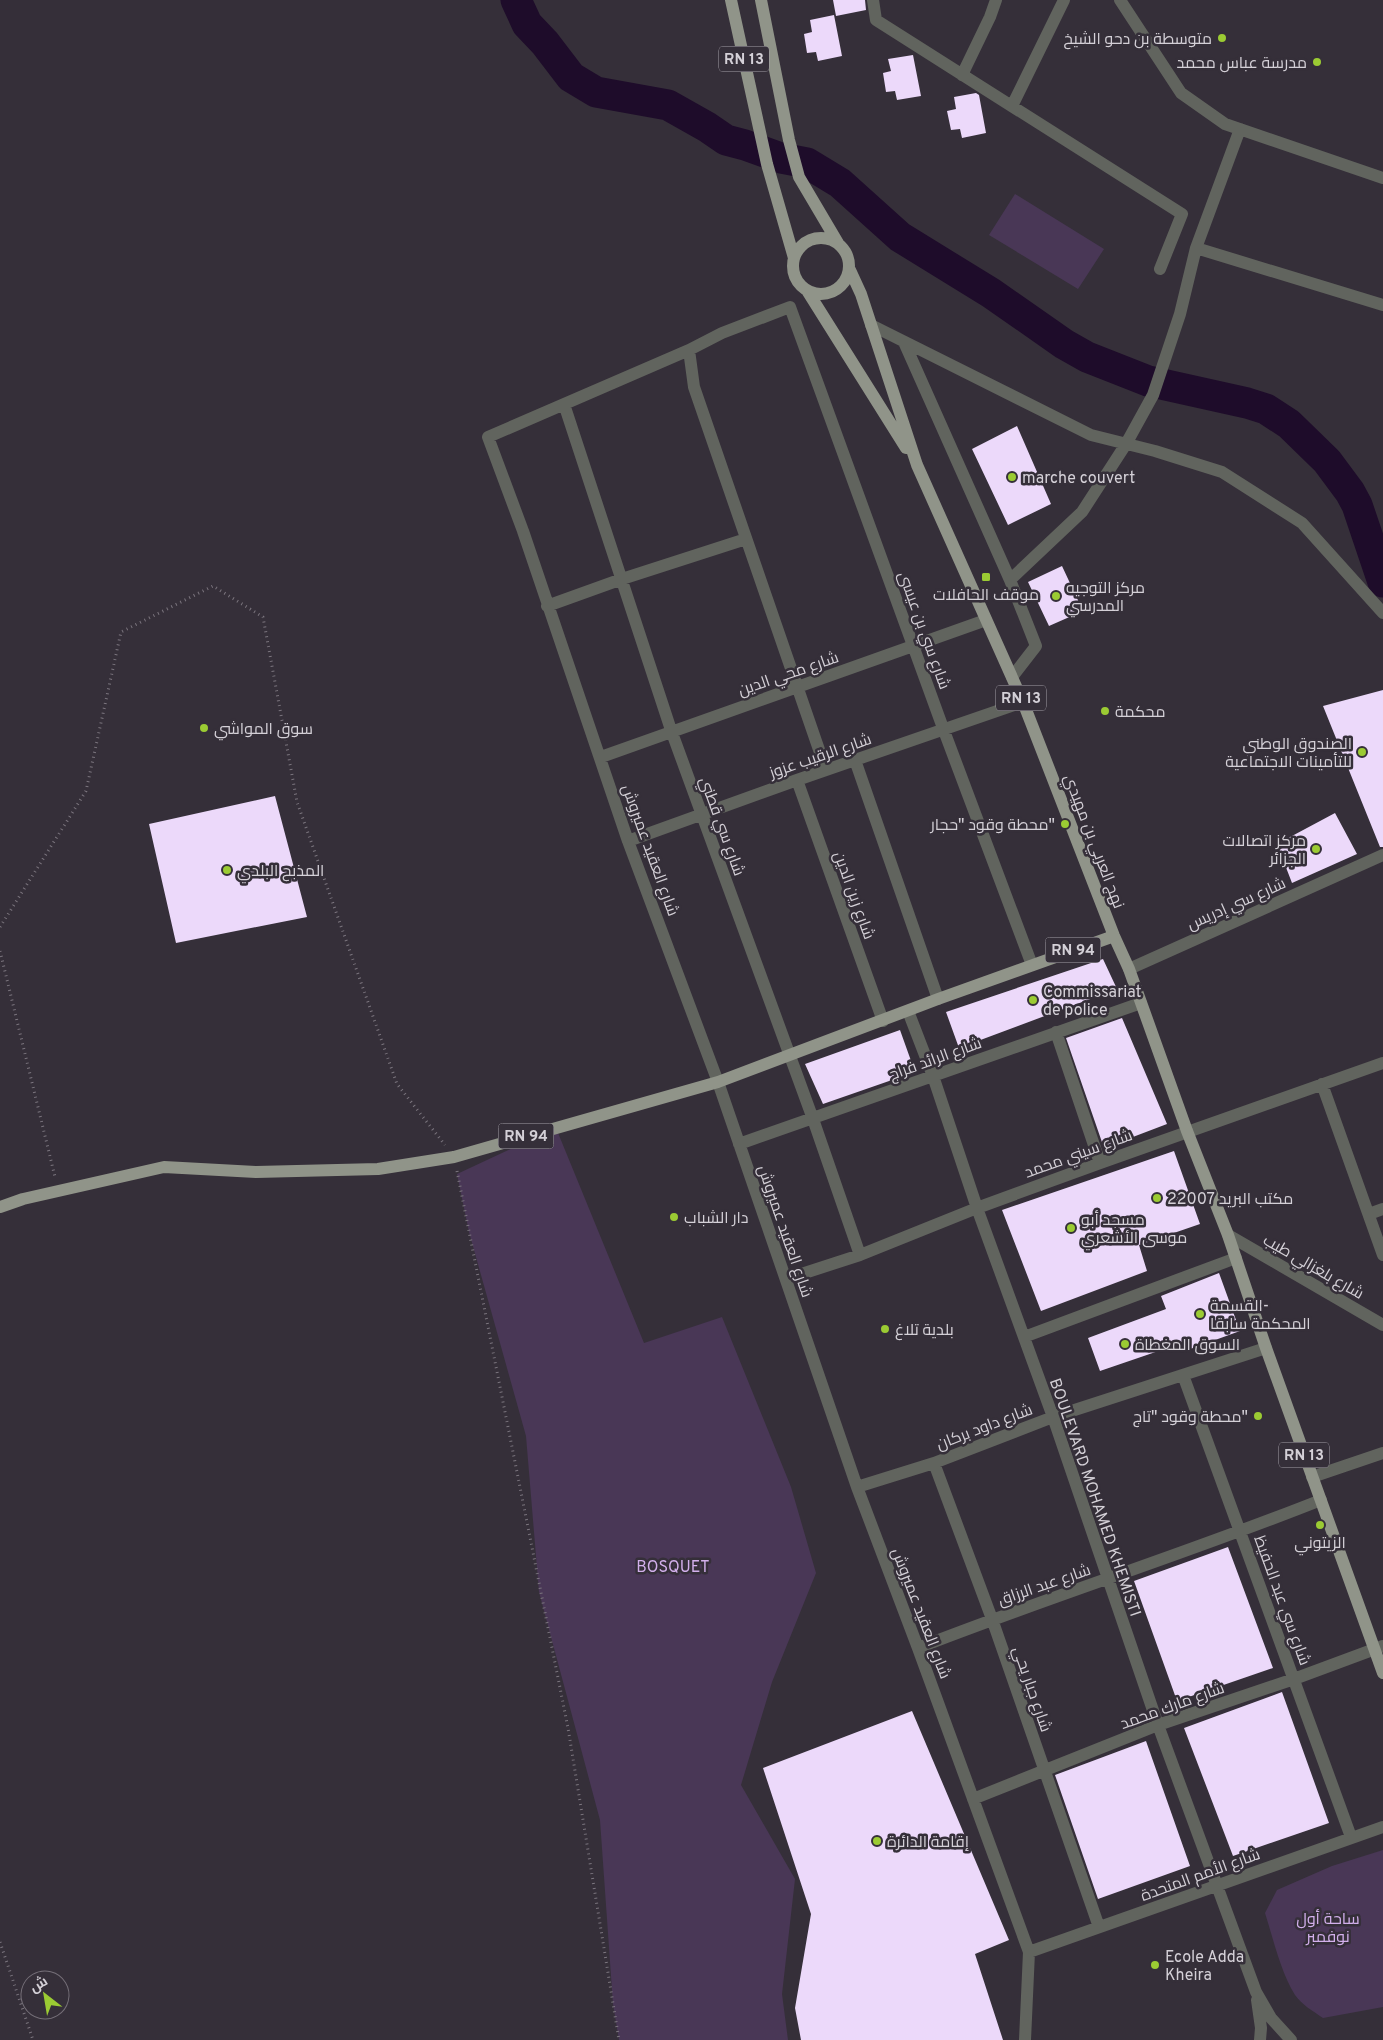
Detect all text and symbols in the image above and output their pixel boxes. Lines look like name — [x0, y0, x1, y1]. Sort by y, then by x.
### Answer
place label: متوسطة بن دحو الشيخ — [1064, 30, 1212, 50]
marker: متوسطة بن دحو الشيخ — [1216, 32, 1228, 44]
road number: RN 13 — [719, 46, 769, 72]
place label: مدرسة عباس محمد — [1176, 54, 1307, 74]
marker: مدرسة عباس محمد — [1311, 56, 1323, 68]
place label: marche couvert — [1022, 469, 1135, 489]
marker: marche couvert — [1006, 471, 1018, 483]
street label: شارع سي بن عيسى — [892, 569, 954, 693]
marker: موقف الحافلات — [980, 571, 992, 583]
place label: مركز التوجيه المدرسي — [1066, 579, 1145, 618]
place label: موقف الحافلات — [933, 586, 1039, 606]
marker: مركز التوجيه المدرسي — [1050, 590, 1062, 602]
street label: شارع محي الدين — [736, 648, 842, 703]
road number: RN 13 — [996, 686, 1046, 710]
place label: محكمة — [1115, 703, 1166, 723]
marker: محكمة — [1099, 705, 1111, 717]
place label: سوق المواشي — [214, 720, 313, 741]
marker: سوق المواشي — [198, 722, 210, 734]
street label: شارع الرقيب عزوز — [766, 730, 874, 784]
place label: الصندوق الوطني للتأمينات الاجتماعية — [1225, 735, 1352, 773]
marker: الصندوق الوطني للتأمينات الاجتماعية — [1356, 746, 1368, 758]
street label: نهج العربي بن مهيدي — [1056, 772, 1128, 912]
street label: شارع سي قطني — [692, 774, 748, 880]
street label: شارع العقيد عميروش — [616, 782, 682, 919]
place label: محطة وقود "حجار" — [930, 816, 1055, 836]
marker: محطة وقود "حجار" — [1059, 818, 1071, 830]
place label: مركز اتصالات الجزائر — [1222, 832, 1306, 870]
marker: مركز اتصالات الجزائر — [1310, 843, 1322, 855]
street label: شارع زين الدين — [828, 849, 878, 942]
place label: المذبح البلدي — [237, 862, 324, 884]
marker: المذبح البلدي — [221, 864, 233, 876]
street label: شارع سي إدريس — [1184, 874, 1290, 936]
road number: RN 94 — [1046, 938, 1100, 962]
place label: Commissariat de police — [1043, 983, 1142, 1021]
marker: Commissariat de police — [1027, 994, 1039, 1006]
street label: شارع الرائد فراج — [887, 1034, 985, 1086]
road number: RN 94 — [498, 1124, 554, 1148]
street label: شارع سيني محمد — [1022, 1126, 1136, 1186]
street label: شارع العقيد عميروش — [752, 1163, 816, 1301]
place label: مكتب البريد 22007 — [1167, 1190, 1293, 1210]
marker: مكتب البريد 22007 — [1151, 1192, 1163, 1204]
place label: دار الشباب — [684, 1209, 749, 1229]
place label: مسجد أبو موسى الأشعري — [1081, 1210, 1187, 1251]
marker: دار الشباب — [668, 1211, 680, 1223]
marker: مسجد أبو موسى الأشعري — [1065, 1222, 1077, 1234]
street label: شارع بلغزالي طيب — [1258, 1231, 1367, 1306]
place label: القسمة- المحكمة سابقا — [1210, 1297, 1311, 1335]
marker: القسمة- المحكمة سابقا — [1194, 1308, 1206, 1320]
place label: بلدية تلاغ — [895, 1321, 954, 1341]
marker: بلدية تلاغ — [879, 1323, 891, 1335]
place label: السوق المغطاة — [1135, 1336, 1240, 1356]
marker: السوق المغطاة — [1119, 1338, 1131, 1350]
street label: BOULEVARD MOHAMED KHEMISTI — [1044, 1376, 1144, 1619]
street label: شارع داود بركان — [934, 1400, 1036, 1455]
place label: محطة وقود "تاج" — [1133, 1408, 1248, 1428]
marker: محطة وقود "تاج" — [1252, 1410, 1264, 1422]
road number: RN 13 — [1279, 1442, 1329, 1468]
marker: الزيتوني — [1314, 1519, 1326, 1531]
street label: شارع سي عبد الحفيظ — [1247, 1533, 1314, 1669]
place label: الزيتوني — [1294, 1534, 1346, 1556]
street label: شارع العقيد عميروش — [886, 1545, 954, 1682]
park label: BOSQUET — [636, 1558, 710, 1578]
street label: شارع عبد الرزاق — [996, 1561, 1094, 1611]
street label: شارع جبار يحي — [1005, 1644, 1055, 1736]
street label: شارع مارك محمد — [1118, 1679, 1228, 1735]
place label: إقامة الدائرة — [887, 1833, 969, 1853]
marker: إقامة الدائرة — [871, 1835, 883, 1847]
street label: شارع الأمم المتحدة — [1138, 1845, 1263, 1907]
park label: ساحة أول نوفمبر — [1296, 1909, 1360, 1948]
place label: Ecole Adda Kheira — [1165, 1948, 1244, 1986]
marker: Ecole Adda Kheira — [1149, 1959, 1161, 1971]
north arrow — [20, 1970, 70, 2020]
text: ش — [26, 1972, 51, 1997]

